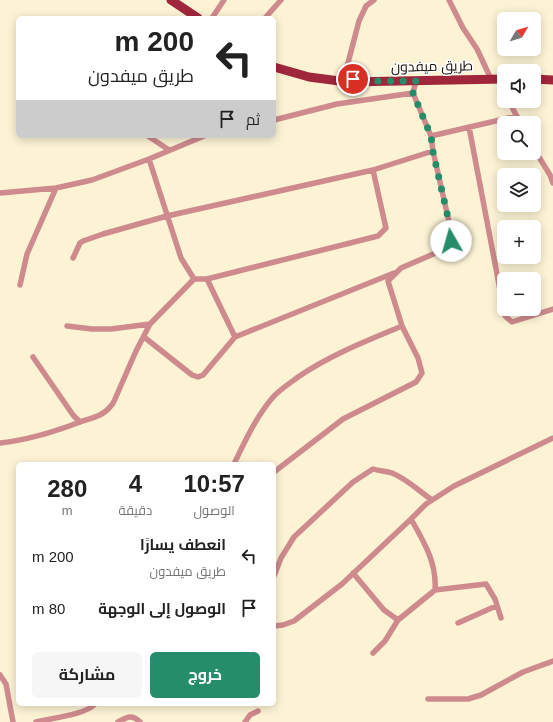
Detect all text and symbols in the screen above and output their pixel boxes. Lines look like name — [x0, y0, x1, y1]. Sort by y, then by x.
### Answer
north arrow — [497, 12, 541, 56]
map controls — [497, 12, 541, 316]
text: 200 m — [115, 26, 194, 57]
icon: left — [208, 32, 260, 84]
street label: طريق ميفدون — [391, 57, 473, 76]
pin — [336, 62, 370, 96]
button: sound — [497, 64, 541, 108]
text: طريق ميفدون — [88, 66, 194, 86]
icon: arrive — [342, 68, 364, 90]
icon: arrive — [216, 108, 238, 130]
text: ثم — [246, 111, 260, 128]
button: search — [497, 116, 541, 160]
button: layers — [497, 168, 541, 212]
position arrow — [430, 220, 472, 262]
button: + — [497, 220, 541, 264]
button: − — [497, 272, 541, 316]
text: 4 — [129, 470, 142, 497]
text: 10:57 — [183, 470, 245, 497]
text: 280 — [47, 475, 87, 502]
text: m — [62, 503, 73, 518]
text: دقيقة — [118, 503, 152, 518]
text: الوصول — [193, 503, 235, 518]
text: انعطف يسارًا — [140, 536, 226, 553]
icon: left — [238, 545, 260, 567]
text: 200 m — [32, 548, 74, 565]
text: طريق ميفدون — [150, 564, 226, 579]
icon: arrive — [238, 597, 260, 619]
text: 80 m — [32, 600, 65, 617]
text: الوصول إلى الوجهة — [98, 600, 226, 617]
button: مشاركة — [32, 652, 142, 698]
button: خروج — [150, 652, 260, 698]

